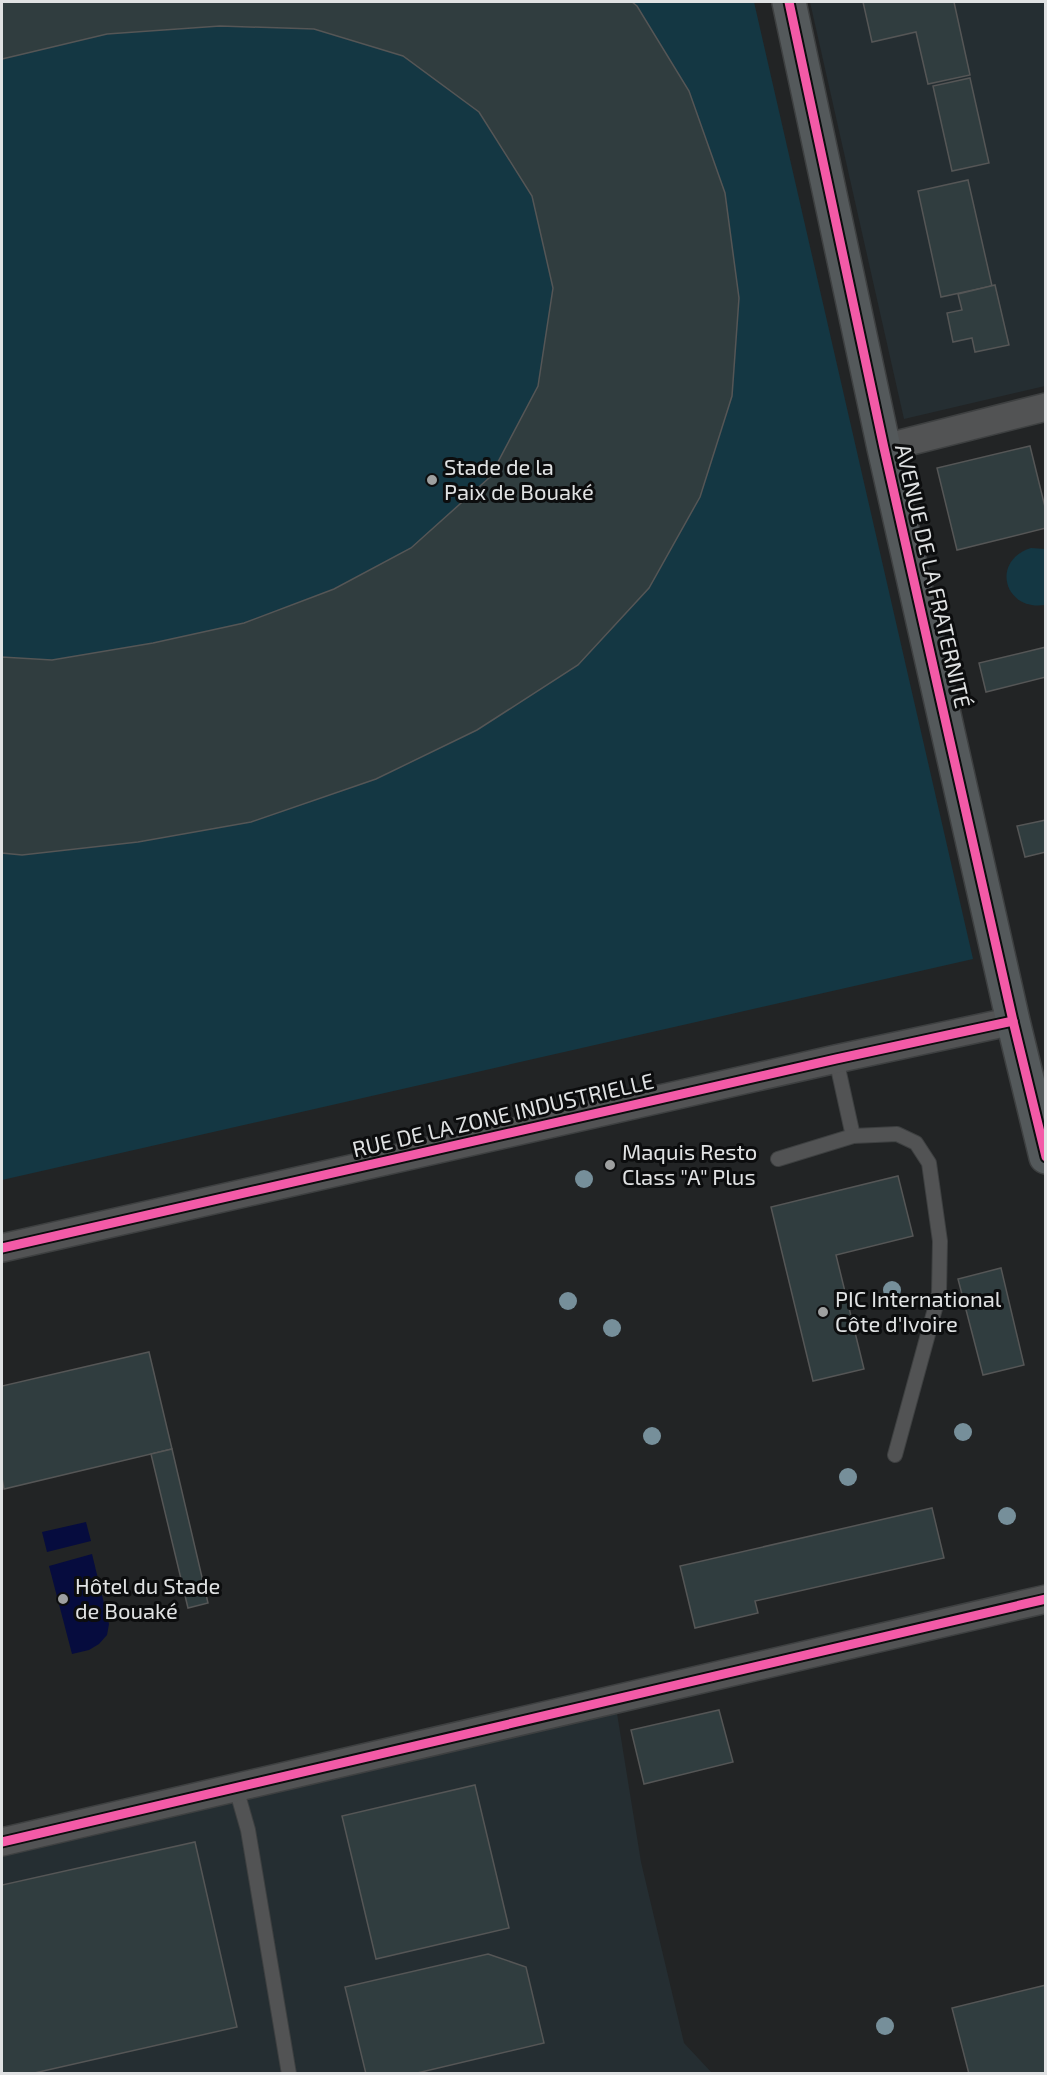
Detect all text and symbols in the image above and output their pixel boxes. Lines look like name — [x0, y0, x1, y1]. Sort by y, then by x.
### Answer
street label: AVENUE DE LA FRATERNITÉ — [891, 441, 977, 710]
place label: Stade de la Paix de Bouaké — [444, 453, 594, 504]
marker: Stade de la Paix de Bouaké — [425, 473, 439, 487]
street label: RUE DE LA ZONE INDUSTRIELLE — [349, 1067, 656, 1161]
place label: Maquis Resto Class "A" Plus — [622, 1138, 757, 1189]
marker: Maquis Resto Class "A" Plus — [603, 1158, 617, 1172]
place label: PIC International Côte d'Ivoire — [835, 1285, 1002, 1336]
marker: PIC International Côte d'Ivoire — [816, 1305, 830, 1319]
place label: Hôtel du Stade de Bouaké — [75, 1572, 220, 1623]
marker: Hôtel du Stade de Bouaké — [56, 1592, 70, 1606]

